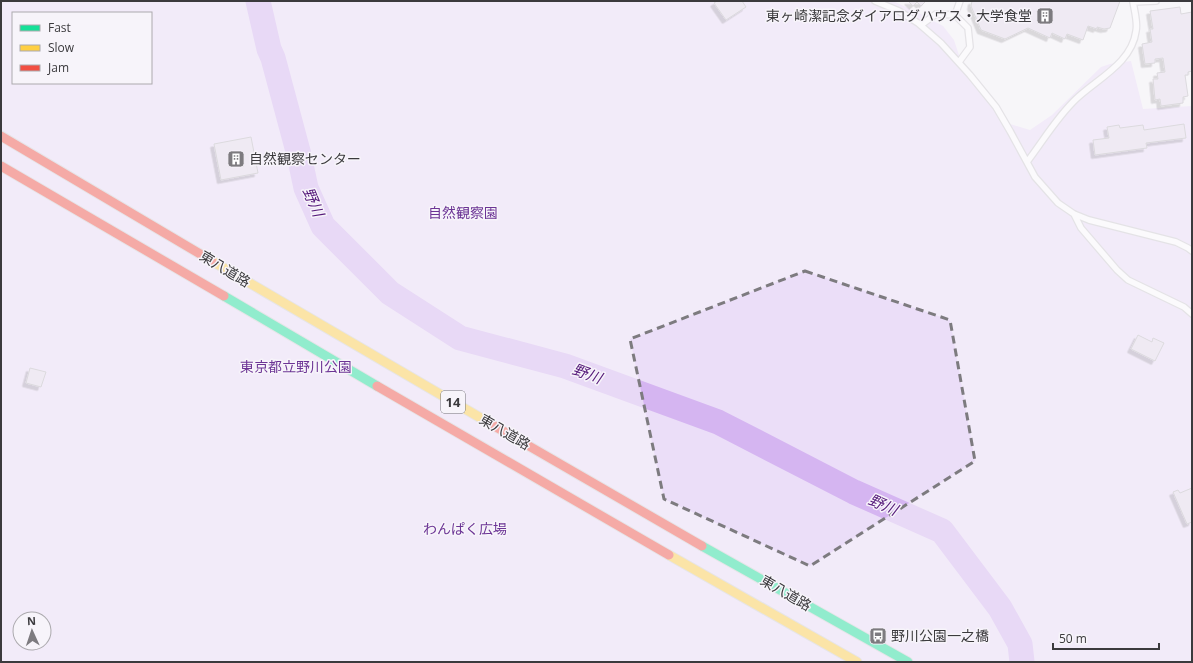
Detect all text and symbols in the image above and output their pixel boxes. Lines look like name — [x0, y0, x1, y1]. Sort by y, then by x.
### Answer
place label: 東ヶ崎潔記念ダイアログハウス・大学食堂 — [766, 6, 1032, 25]
building icon: 東ヶ崎潔記念ダイアログハウス・大学食堂 — [1035, 6, 1055, 26]
legend — [12, 12, 152, 84]
text: Fast — [48, 19, 71, 36]
text: Slow — [48, 39, 75, 56]
text: Jam — [47, 59, 69, 76]
building icon: 自然観察センター — [226, 149, 246, 169]
place label: 自然観察センター — [249, 149, 361, 168]
water label: 野川 — [299, 184, 330, 221]
park label: 自然観察園 — [428, 203, 498, 222]
street label: 東八道路 — [196, 246, 254, 291]
park label: 東京都立野川公園 — [240, 357, 352, 376]
water label: 野川 — [570, 359, 607, 388]
road number: 14 — [441, 391, 465, 413]
street label: 東八道路 — [476, 409, 534, 454]
water label: 野川 — [866, 489, 903, 520]
park label: わんぱく広場 — [423, 519, 507, 538]
street label: 東八道路 — [757, 570, 815, 615]
north arrow — [12, 611, 52, 651]
text: N — [27, 613, 36, 628]
scale bar — [1053, 625, 1159, 651]
bus stop icon: 野川公園一之橋 — [868, 626, 888, 646]
place label: 野川公園一之橋 — [891, 626, 989, 645]
text: 50 m — [1059, 630, 1087, 647]

